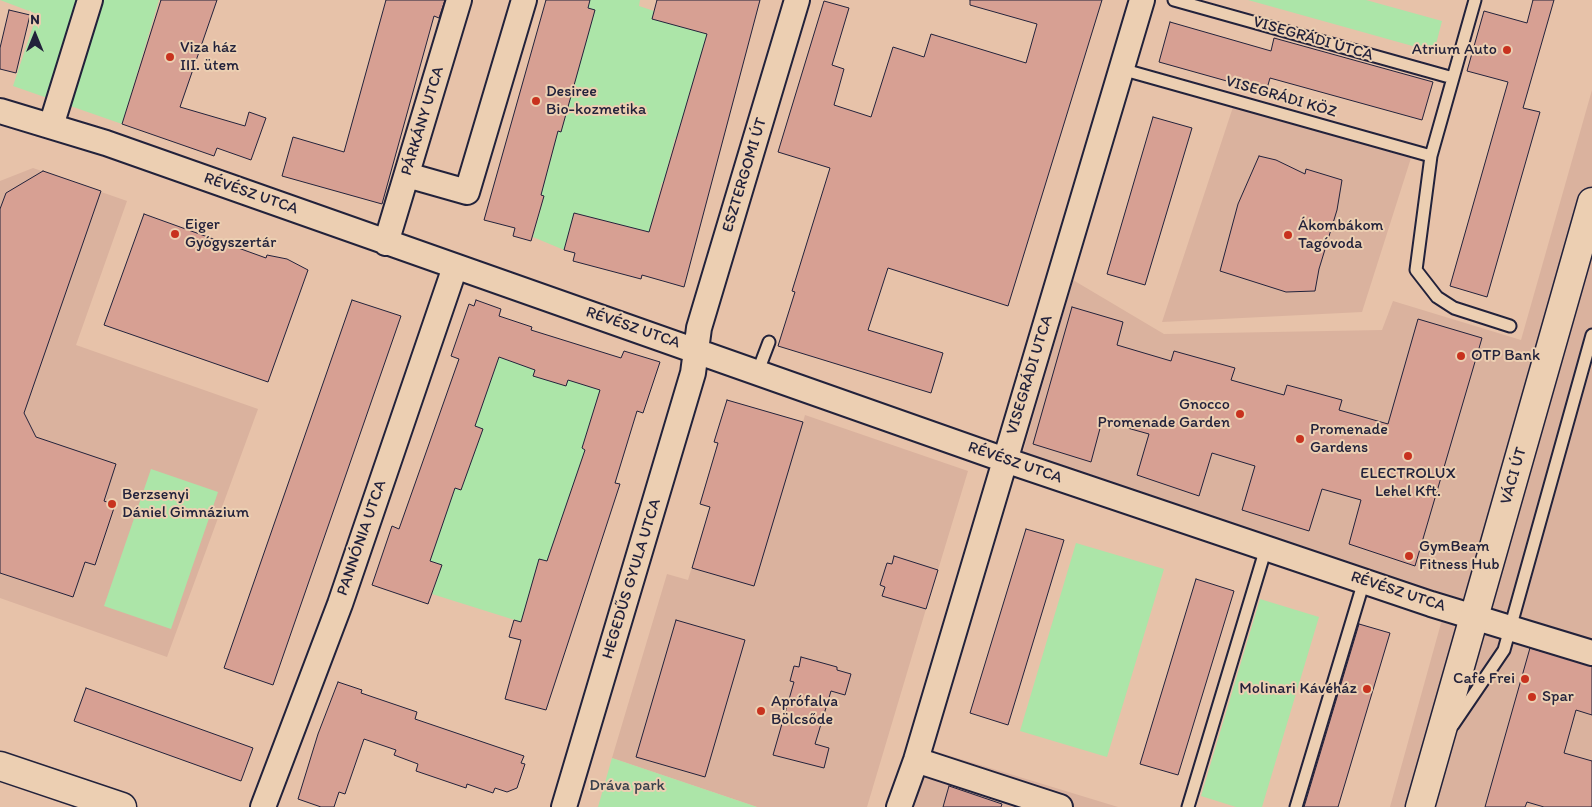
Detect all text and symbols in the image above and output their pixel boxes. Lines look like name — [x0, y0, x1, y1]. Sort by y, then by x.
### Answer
north arrow — [10, 10, 60, 60]
text: N — [30, 11, 40, 28]
street label: VISEGRÁDI UTCA — [1251, 13, 1375, 65]
place label: Viza ház III. ütem — [180, 38, 239, 76]
place label: Atrium Auto — [1412, 40, 1497, 60]
marker: Atrium Auto — [1501, 44, 1513, 56]
marker: Viza ház III. ütem — [164, 51, 176, 63]
street label: PÁRKÁNY UTCA — [397, 64, 449, 178]
street label: VISEGRÁDI KÖZ — [1223, 72, 1339, 122]
place label: Desiree Bio-kozmetika — [546, 82, 646, 120]
marker: Desiree Bio-kozmetika — [530, 95, 542, 107]
street label: ESZTERGOMI ÚT — [718, 115, 772, 235]
street label: RÉVÉSZ UTCA — [201, 169, 301, 219]
place label: Eiger Gyógyszertár — [185, 215, 276, 253]
place label: Ákombákom Tagóvoda — [1298, 216, 1383, 254]
marker: Eiger Gyógyszertár — [169, 228, 181, 240]
marker: Ákombákom Tagóvoda — [1282, 229, 1294, 241]
street label: RÉVÉSZ UTCA — [583, 303, 683, 353]
street label: VISEGRÁDI UTCA — [1003, 313, 1057, 437]
place label: OTP Bank — [1471, 346, 1540, 366]
marker: OTP Bank — [1455, 350, 1467, 362]
place label: Gnocco Promenade Garden — [1098, 395, 1230, 433]
marker: Gnocco Promenade Garden — [1234, 408, 1246, 420]
place label: Promenade Gardens — [1310, 420, 1388, 458]
marker: Promenade Gardens — [1294, 433, 1306, 445]
street label: RÉVÉSZ UTCA — [965, 438, 1065, 488]
street label: VÁCI ÚT — [1497, 445, 1531, 507]
marker: ELECTROLUX Lehel Kft. — [1402, 450, 1414, 462]
place label: ELECTROLUX Lehel Kft. — [1360, 464, 1456, 502]
street label: PANNÓNIA UTCA — [333, 478, 391, 598]
place label: Berzsenyi Dániel Gimnázium — [122, 485, 249, 523]
street label: HEGEDŰS GYULA UTCA — [598, 497, 666, 661]
marker: Berzsenyi Dániel Gimnázium — [106, 498, 118, 510]
place label: GymBeam Fitness Hub — [1419, 537, 1500, 575]
marker: GymBeam Fitness Hub — [1403, 550, 1415, 562]
street label: RÉVÉSZ UTCA — [1348, 568, 1448, 616]
place label: Cafe Frei — [1453, 669, 1515, 689]
marker: Cafe Frei — [1519, 673, 1531, 685]
place label: Molinari Kávéház — [1239, 679, 1357, 699]
marker: Molinari Kávéház — [1361, 683, 1373, 695]
place label: Spar — [1542, 687, 1574, 707]
marker: Spar — [1526, 691, 1538, 703]
place label: Aprófalva Bölcsőde — [771, 692, 838, 730]
marker: Aprófalva Bölcsőde — [755, 705, 767, 717]
park label: Dráva park — [589, 776, 665, 796]

